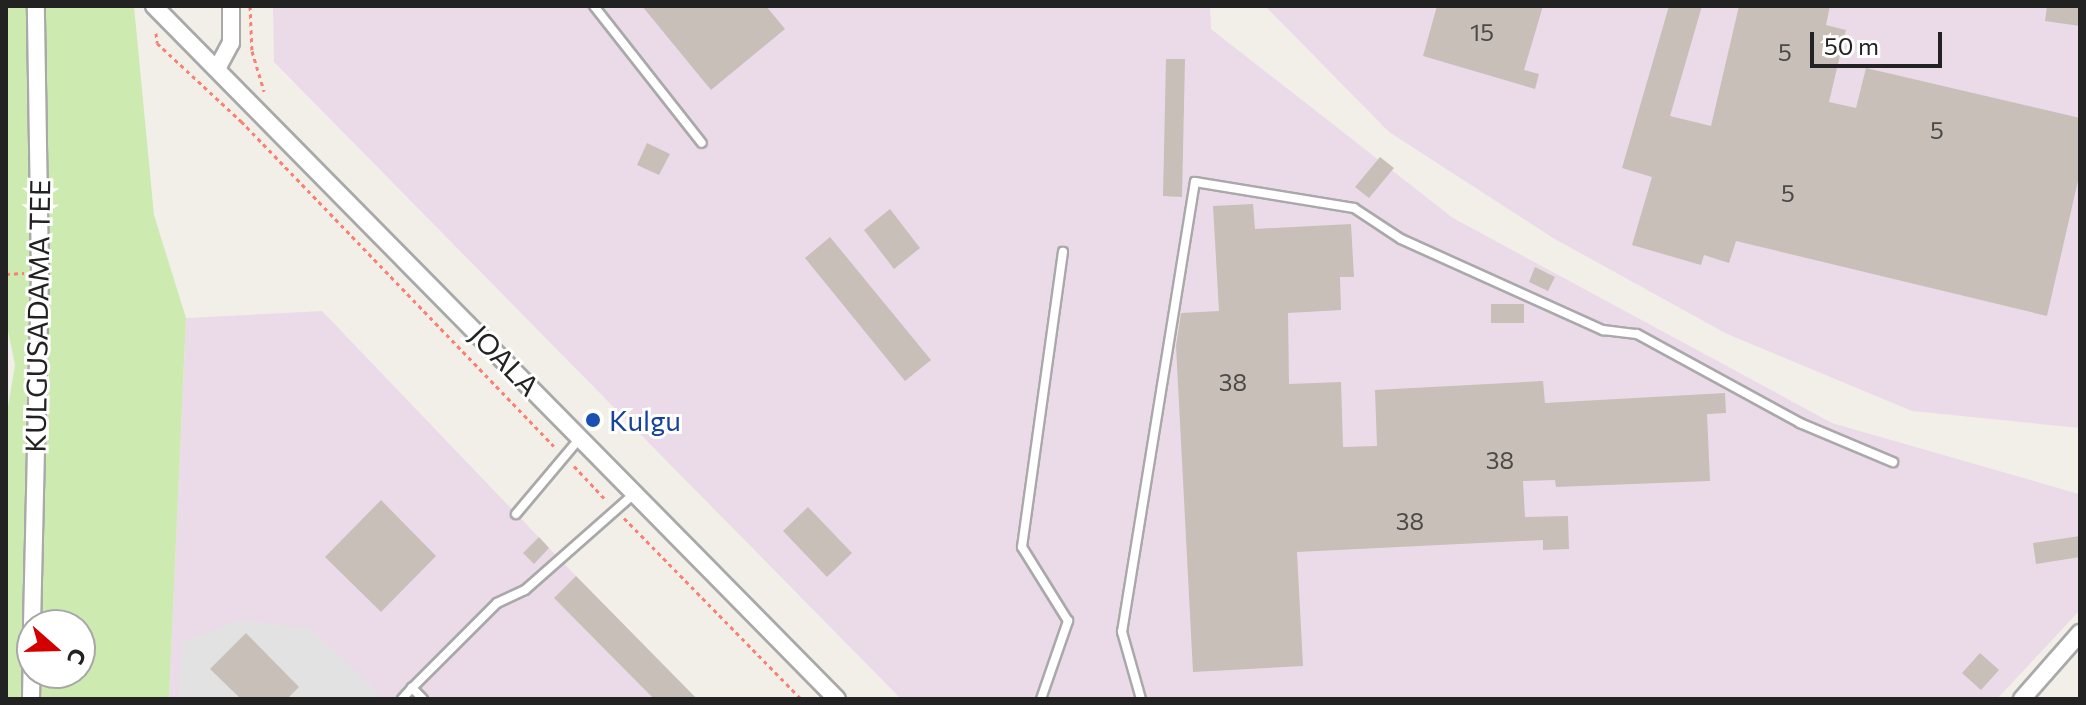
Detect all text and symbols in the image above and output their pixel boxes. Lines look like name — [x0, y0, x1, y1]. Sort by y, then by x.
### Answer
scale bar — [1814, 16, 1946, 66]
house number: 15 — [1470, 18, 1494, 46]
text: 50 m — [1824, 31, 1879, 60]
house number: 5 — [1778, 38, 1792, 66]
house number: 5 — [1930, 116, 1944, 144]
street label: KULGUSADAMA TEE — [18, 179, 56, 453]
house number: 5 — [1781, 179, 1795, 207]
street label: JOALA — [463, 318, 547, 402]
house number: 38 — [1219, 368, 1247, 396]
place label: Kulgu — [609, 403, 681, 437]
marker: Kulgu — [584, 411, 602, 429]
house number: 38 — [1486, 446, 1514, 474]
house number: 38 — [1396, 507, 1424, 535]
north arrow — [16, 609, 96, 689]
text: С — [62, 645, 92, 668]

